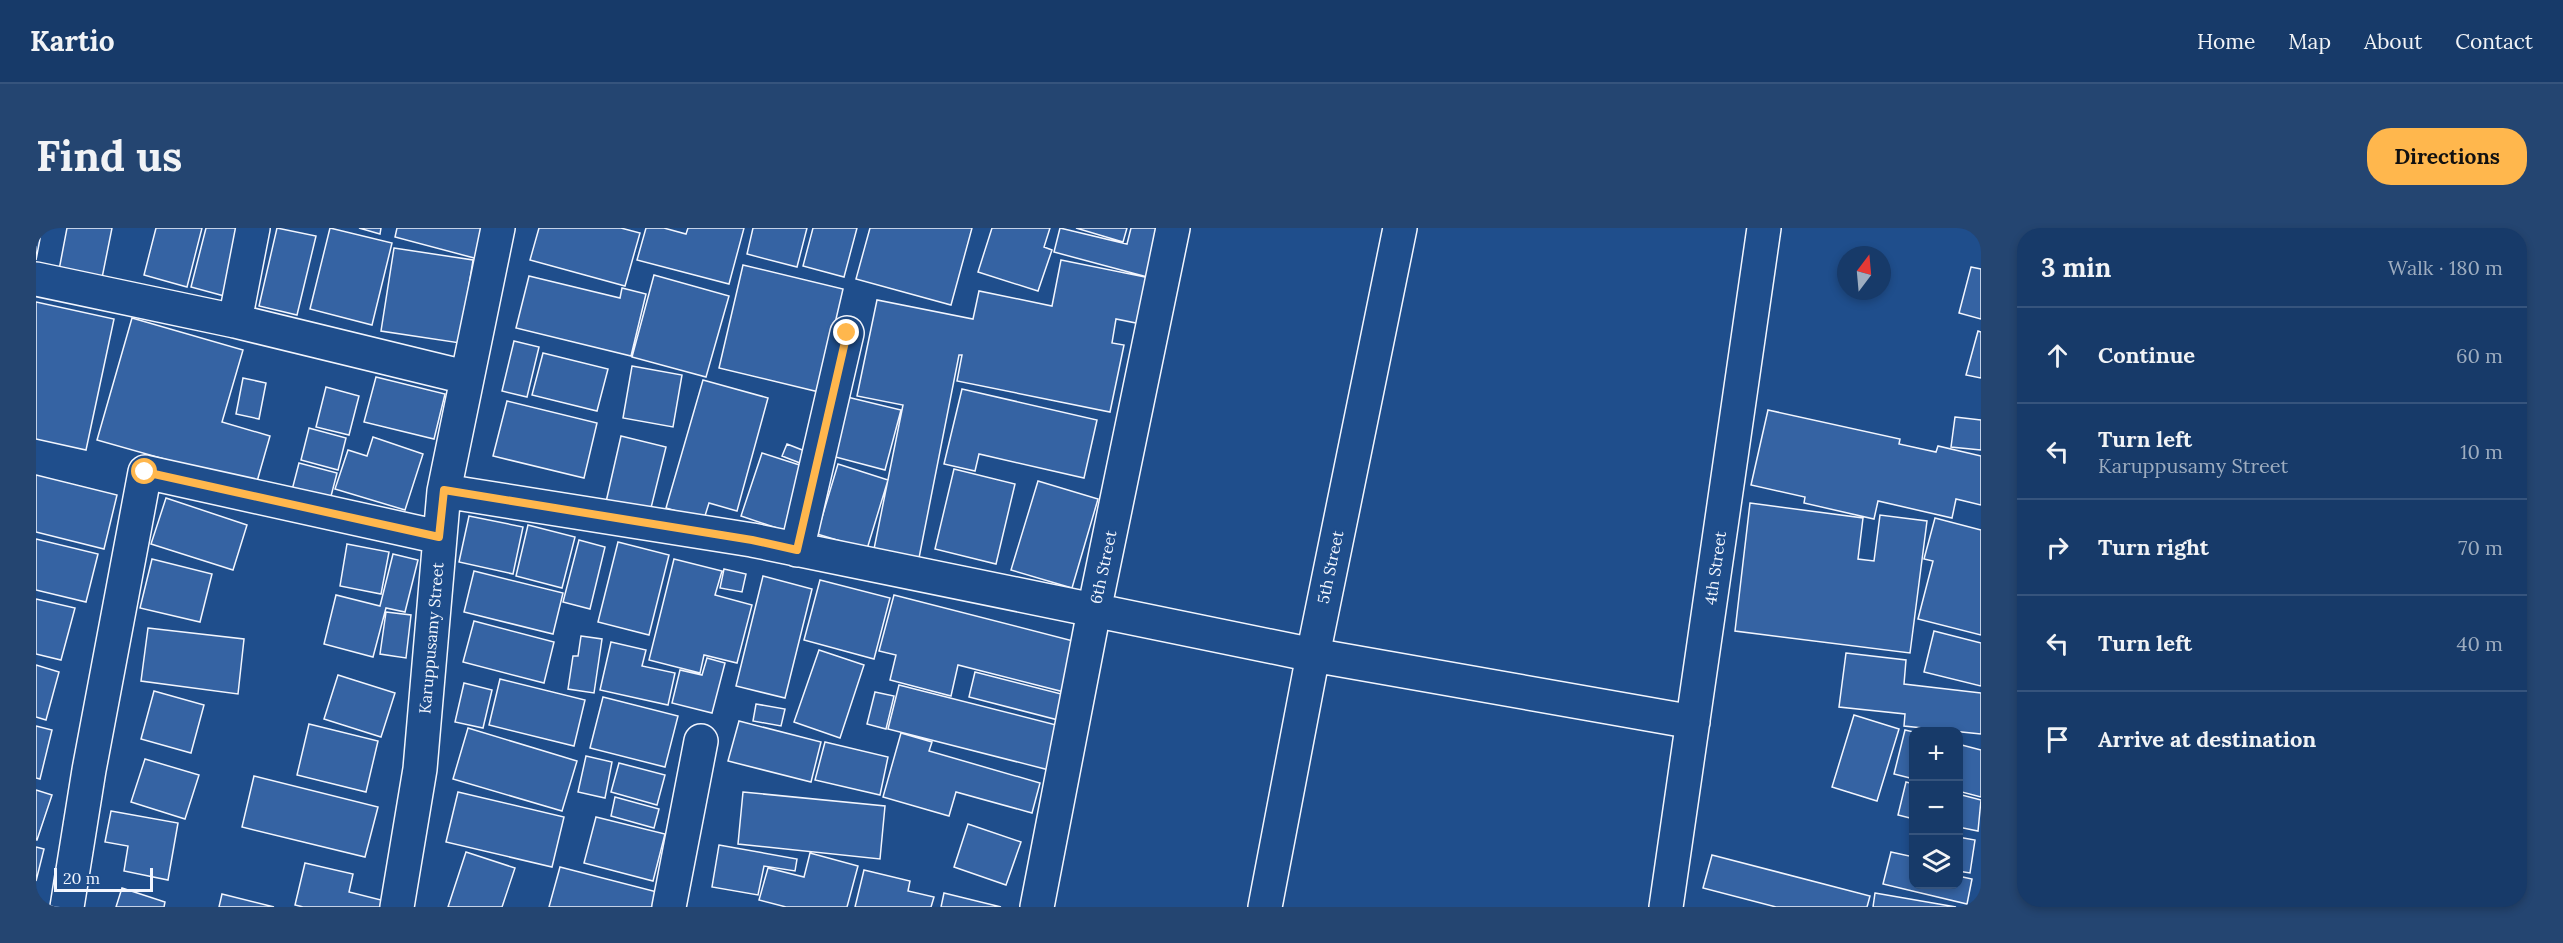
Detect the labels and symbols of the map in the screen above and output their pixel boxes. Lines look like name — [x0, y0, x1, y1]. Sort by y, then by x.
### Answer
north arrow — [1837, 246, 1891, 300]
route end — [833, 319, 859, 345]
route start — [131, 458, 157, 484]
street label: 6th Street — [1085, 528, 1121, 606]
street label: 5th Street — [1313, 528, 1348, 605]
street label: 4th Street — [1700, 529, 1730, 606]
street label: Karuppusamy Street — [414, 561, 448, 715]
scale bar — [54, 865, 153, 892]

